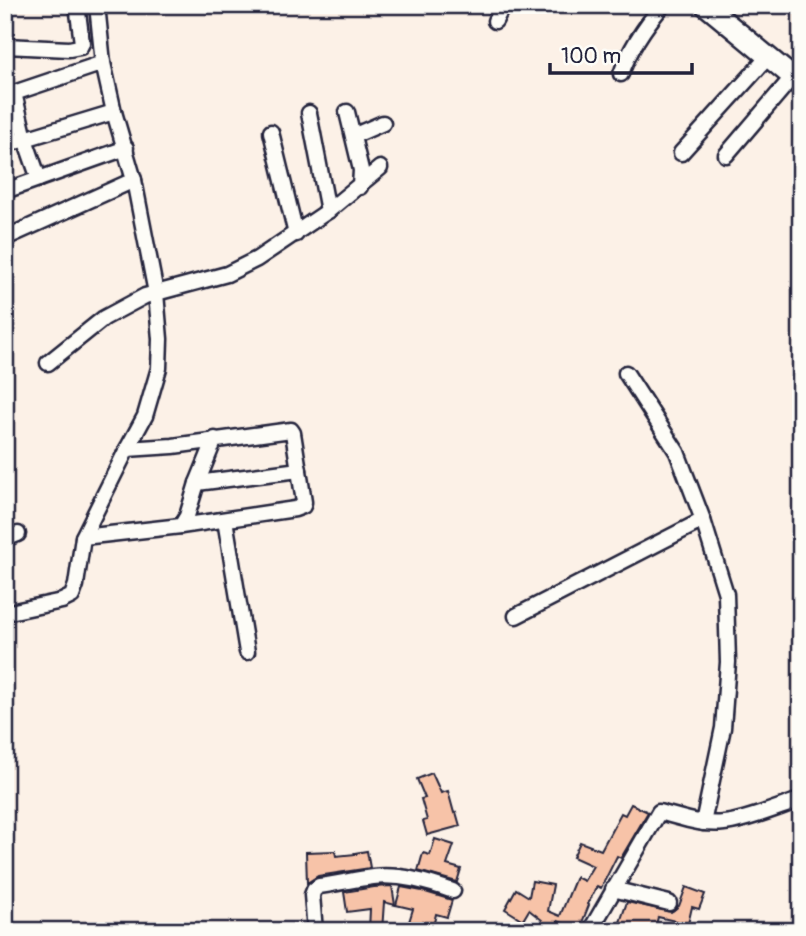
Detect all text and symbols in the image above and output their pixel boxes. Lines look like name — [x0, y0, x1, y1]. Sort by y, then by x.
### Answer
scale bar — [550, 32, 692, 76]
text: 100 m — [561, 43, 621, 70]

